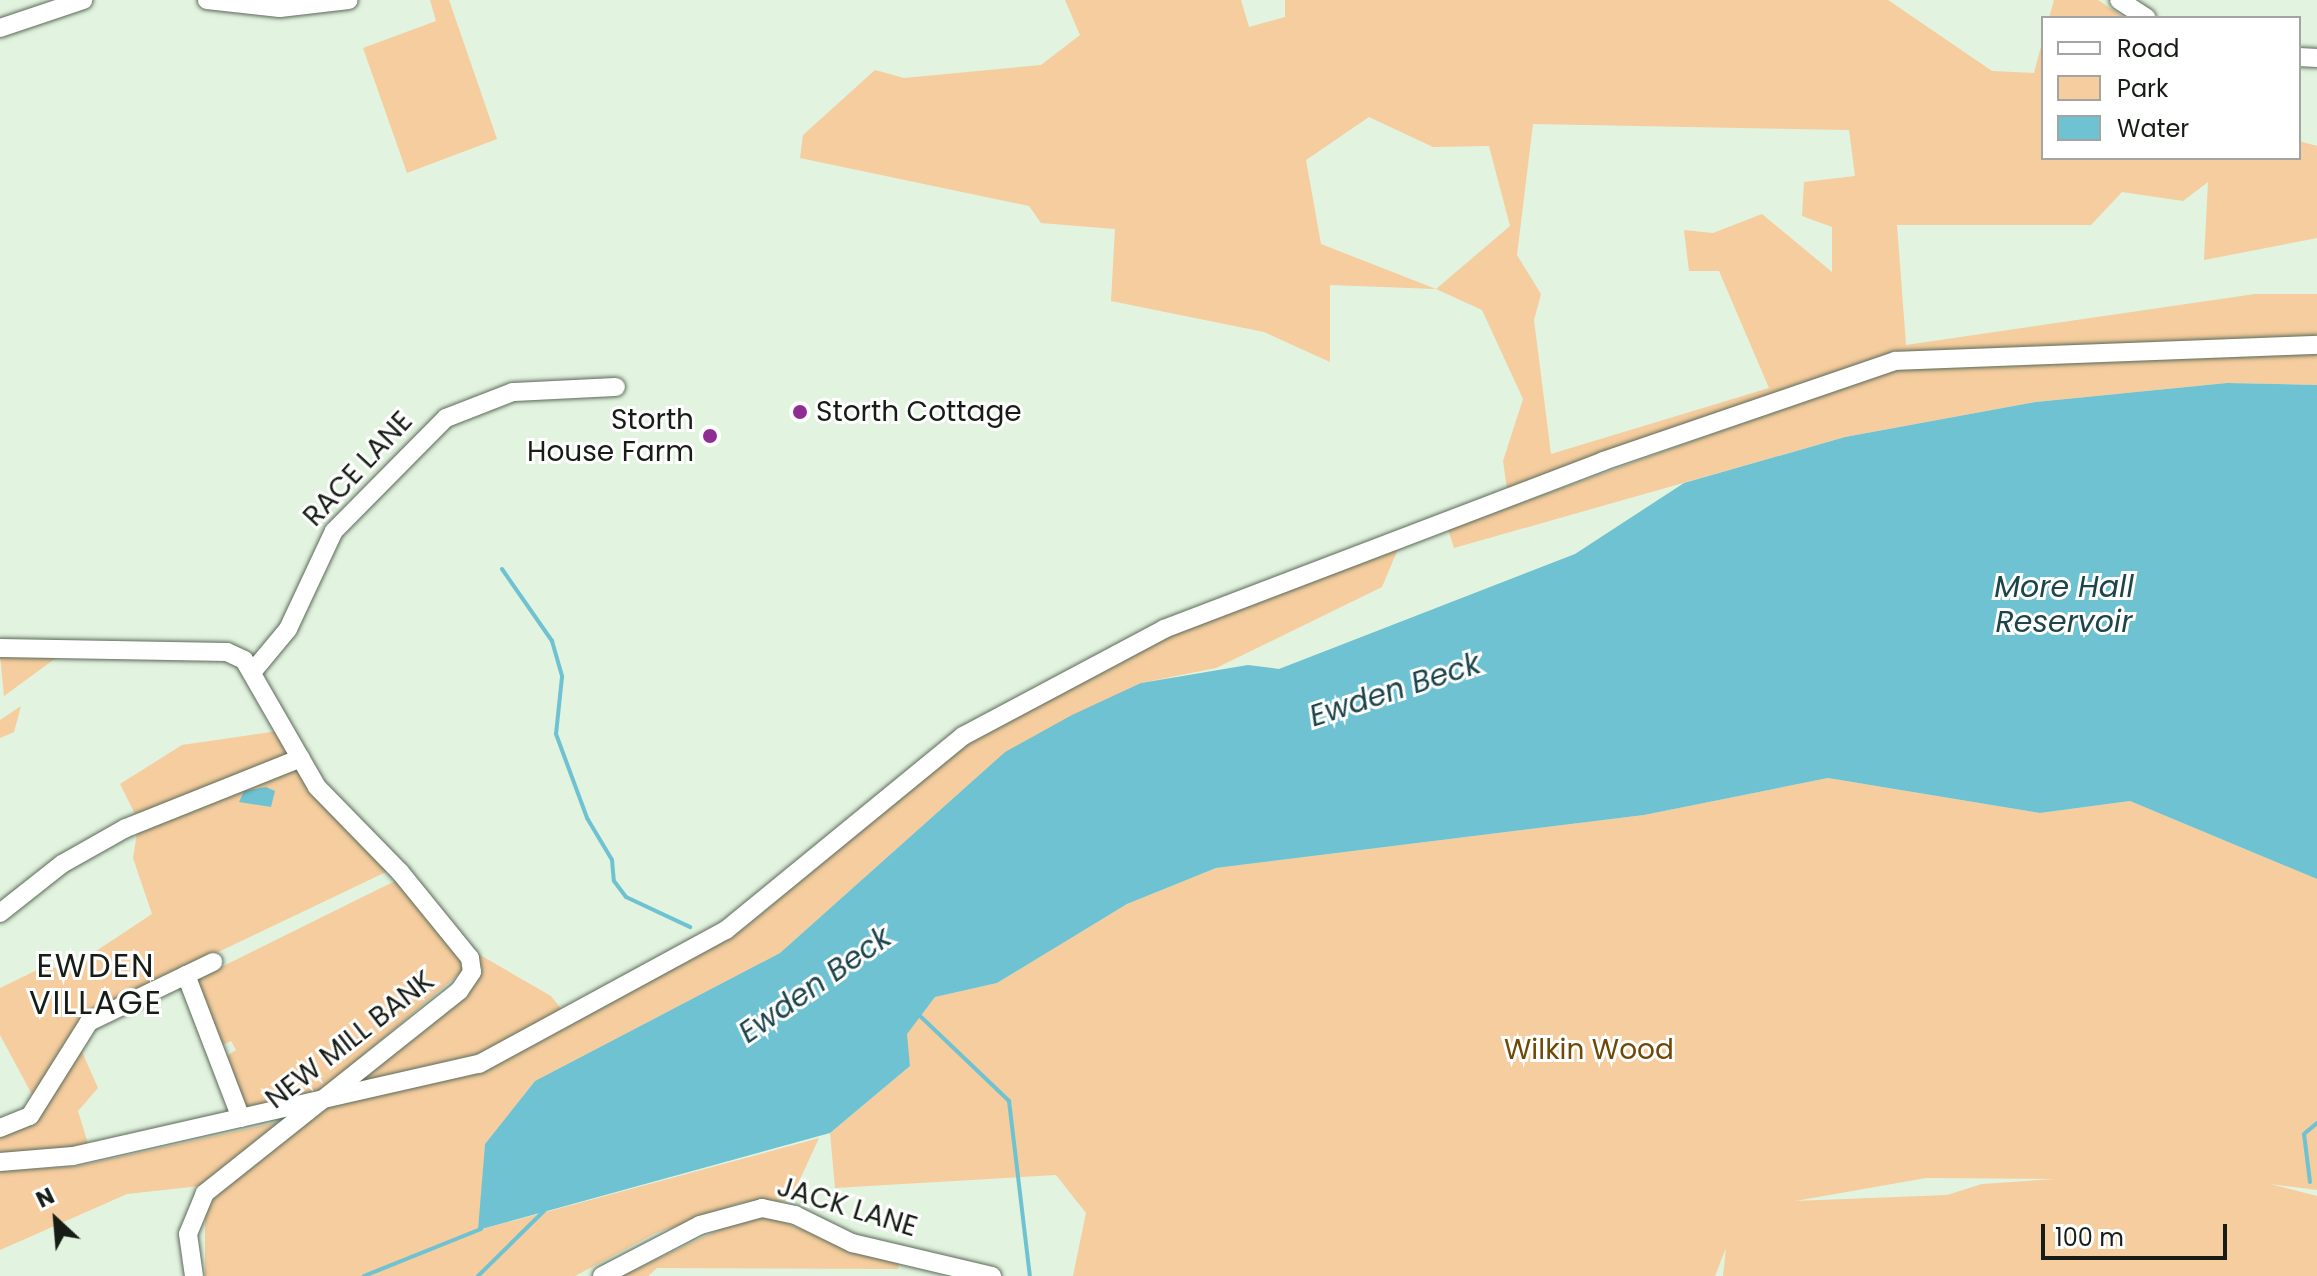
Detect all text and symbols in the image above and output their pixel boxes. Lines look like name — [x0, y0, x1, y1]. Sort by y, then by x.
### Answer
legend — [2041, 16, 2301, 160]
text: Road — [2117, 32, 2179, 65]
text: Park — [2117, 72, 2168, 105]
text: Water — [2117, 112, 2189, 145]
place label: Storth Cottage — [816, 395, 1022, 429]
place label: Storth House Farm — [527, 403, 694, 469]
marker: Storth Cottage — [791, 403, 809, 421]
street label: RACE LANE — [296, 405, 420, 533]
marker: Storth House Farm — [701, 427, 719, 445]
water label: More Hall Reservoir — [1994, 569, 2134, 640]
water label: Ewden Beck — [1305, 645, 1485, 735]
water label: Ewden Beck — [732, 919, 898, 1051]
district label: EWDEN VILLAGE — [29, 948, 163, 1023]
street label: NEW MILL BANK — [259, 964, 441, 1116]
park label: Wilkin Wood — [1504, 1033, 1674, 1067]
street label: JACK LANE — [773, 1170, 921, 1244]
north arrow — [16, 1180, 96, 1260]
text: N — [31, 1180, 59, 1216]
scale bar — [2045, 1208, 2231, 1258]
text: 100 m — [2055, 1221, 2124, 1254]

